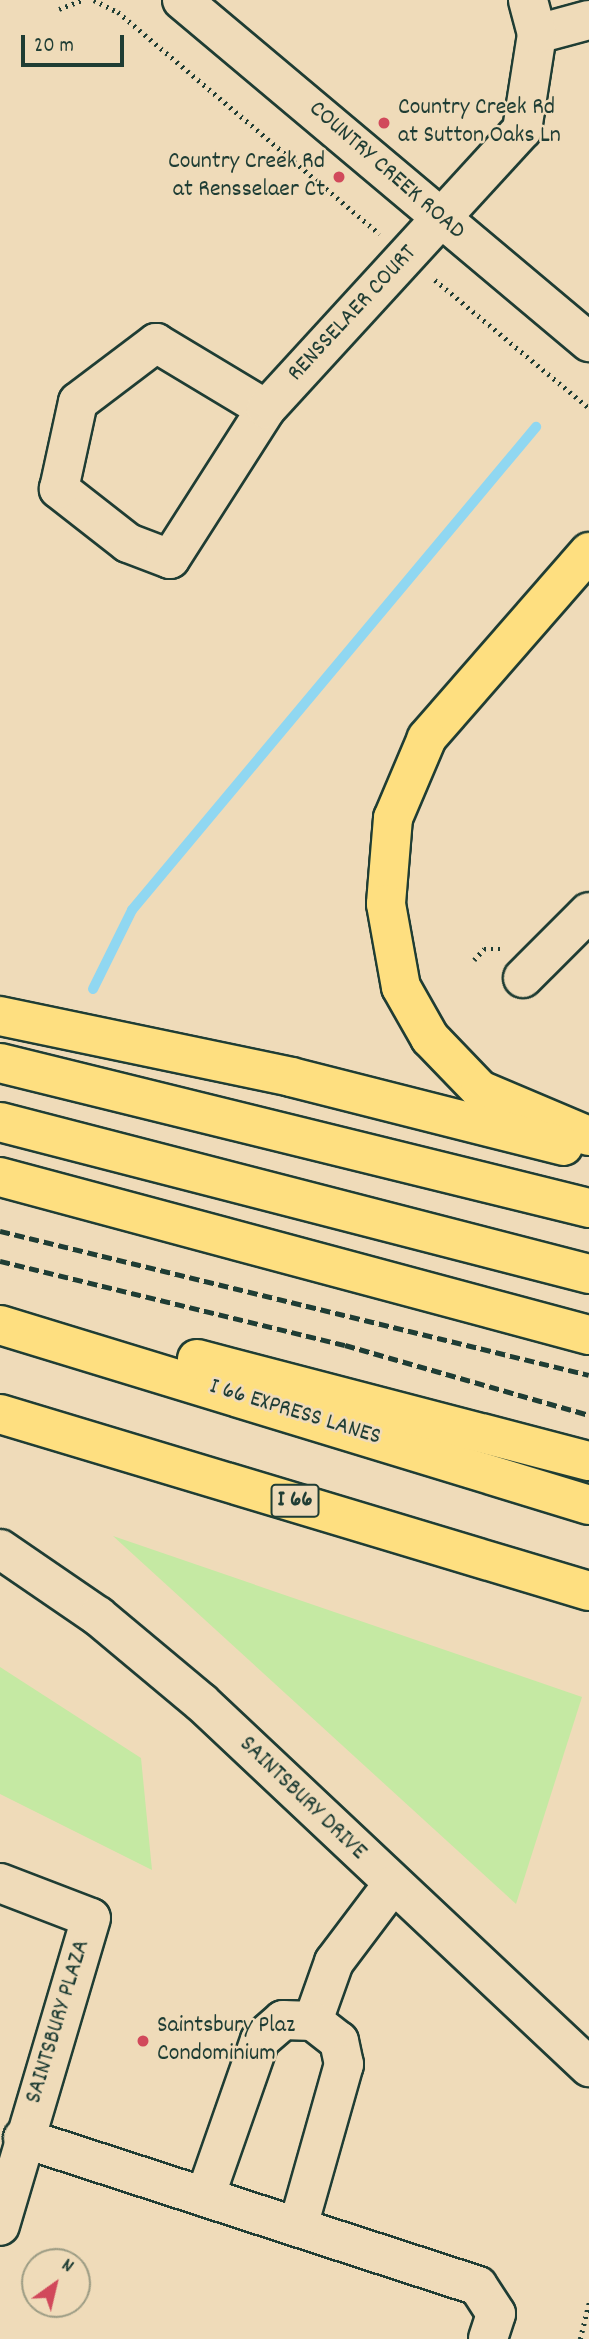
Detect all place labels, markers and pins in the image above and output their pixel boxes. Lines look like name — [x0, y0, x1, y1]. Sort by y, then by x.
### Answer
place label: Country Creek Rd at Sutton Oaks Ln — [398, 95, 561, 151]
marker: Country Creek Rd at Sutton Oaks Ln — [376, 115, 392, 131]
place label: Country Creek Rd at Rensselaer Ct — [168, 149, 325, 205]
marker: Country Creek Rd at Rensselaer Ct — [331, 169, 347, 185]
place label: Saintsbury Plaz Condominium — [157, 2013, 295, 2069]
marker: Saintsbury Plaz Condominium — [135, 2033, 151, 2049]

